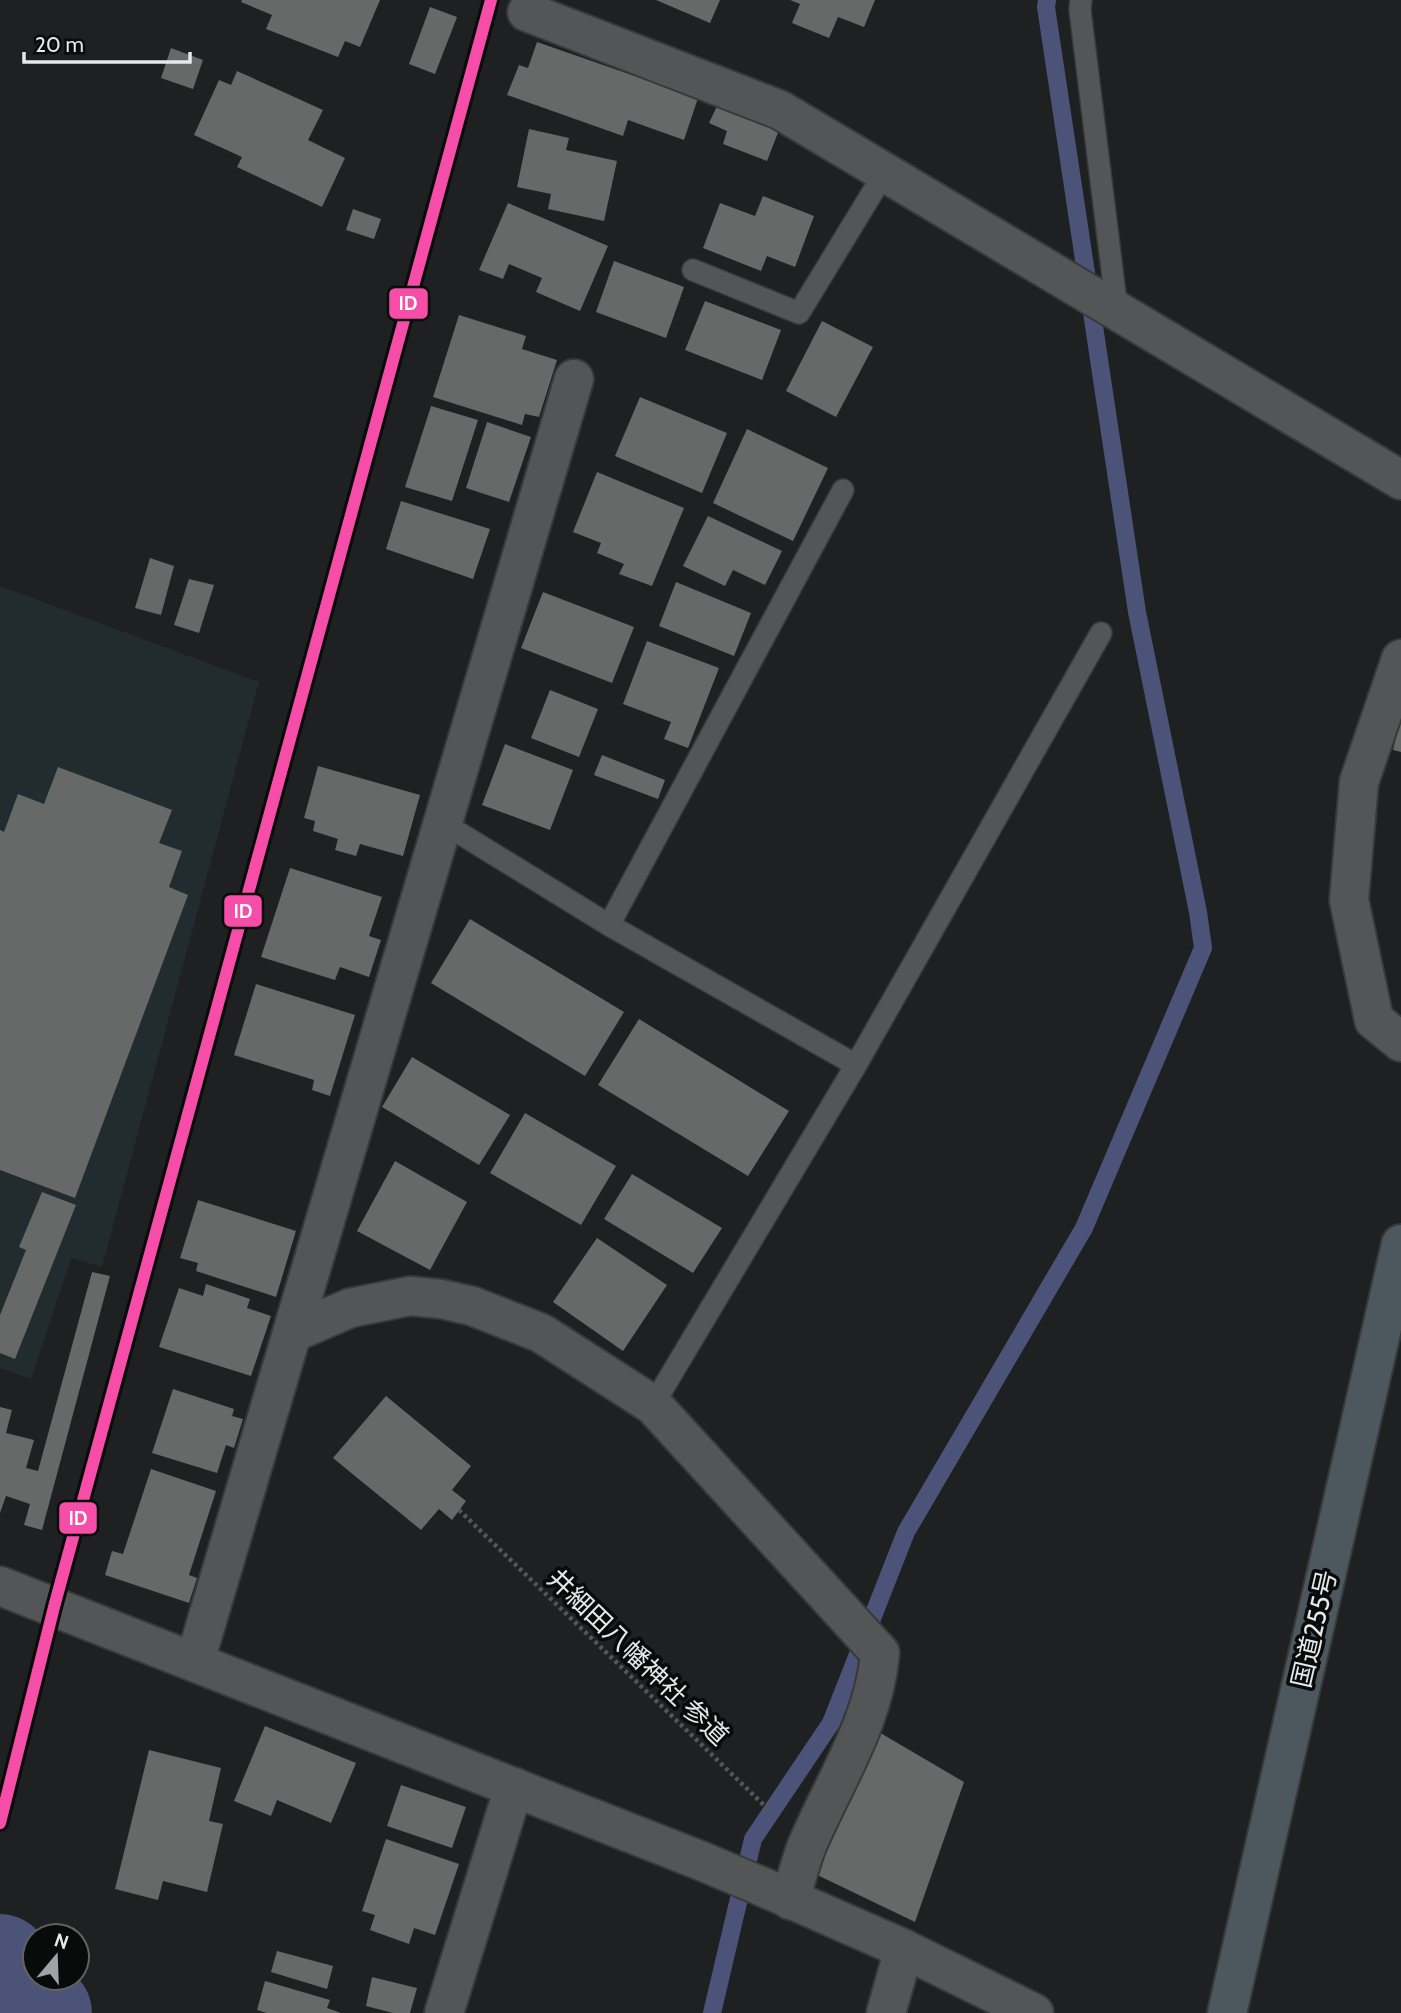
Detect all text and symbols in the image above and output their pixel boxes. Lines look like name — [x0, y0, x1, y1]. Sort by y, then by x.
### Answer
scale bar — [24, 21, 191, 65]
text: 20 m — [35, 32, 84, 57]
line badge: ID — [388, 287, 429, 320]
text: ID — [398, 292, 418, 315]
line badge: ID — [223, 894, 263, 928]
text: ID — [233, 900, 253, 923]
line badge: ID — [58, 1501, 98, 1535]
text: ID — [68, 1507, 88, 1530]
street label: 井細田八幡神社 参道 — [541, 1562, 735, 1752]
street label: 国道255号 — [1285, 1567, 1343, 1691]
north arrow — [21, 1922, 91, 1992]
text: N — [51, 1928, 71, 1954]

